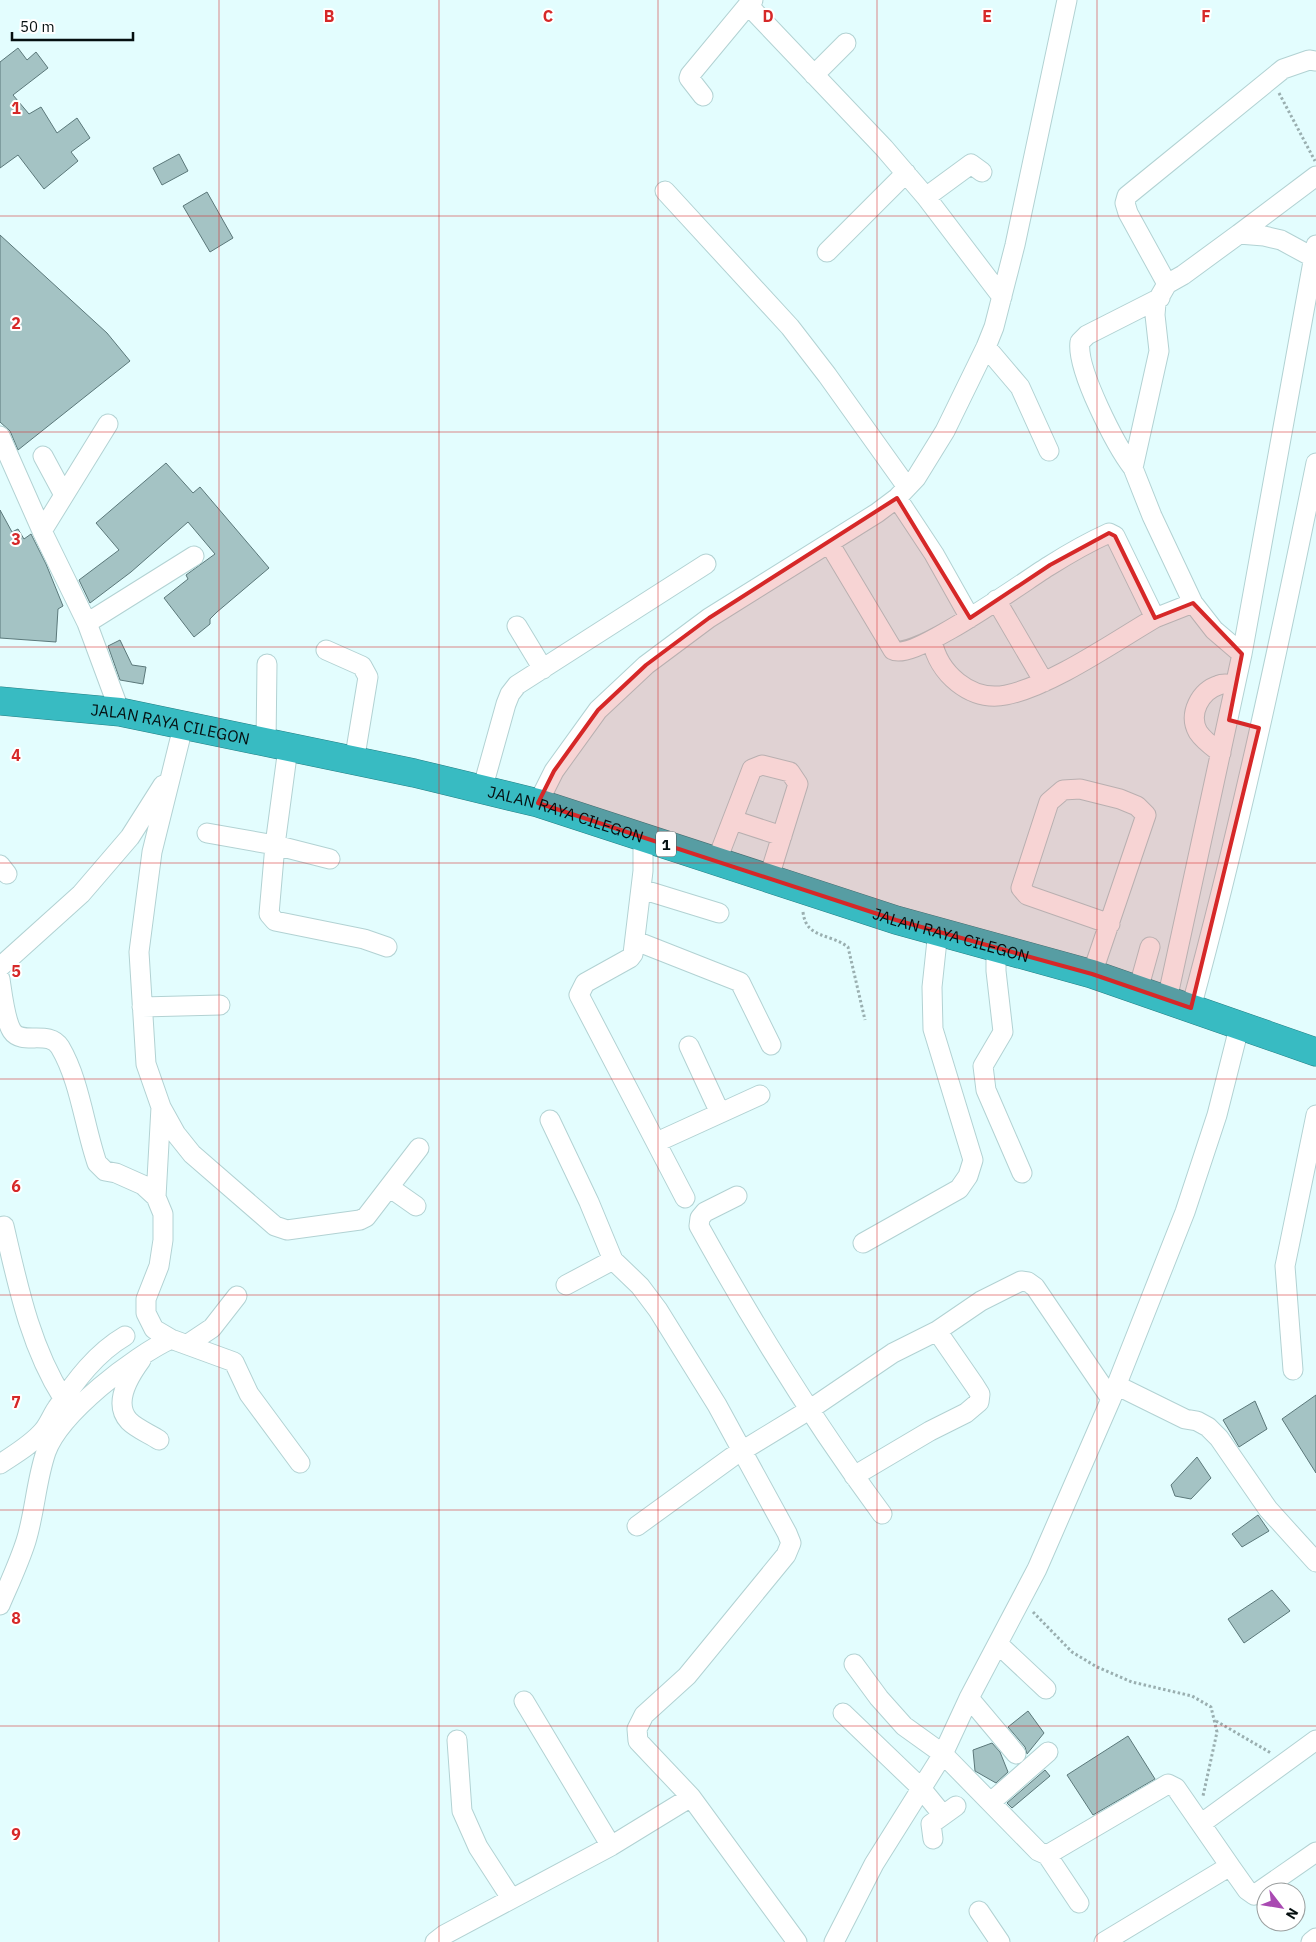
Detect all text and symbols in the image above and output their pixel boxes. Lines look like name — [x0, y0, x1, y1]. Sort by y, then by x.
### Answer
text: B — [324, 6, 335, 26]
text: C — [543, 6, 553, 26]
text: D — [762, 6, 774, 26]
text: E — [982, 6, 992, 26]
text: F — [1201, 6, 1211, 26]
scale bar — [12, 10, 134, 42]
text: 50 m — [20, 17, 55, 36]
text: 1 — [11, 98, 21, 118]
text: 2 — [11, 313, 21, 333]
text: 3 — [11, 529, 21, 549]
street label: JALAN RAYA CILEGON — [90, 699, 252, 749]
text: 4 — [11, 745, 21, 765]
street label: JALAN RAYA CILEGON — [486, 781, 646, 847]
road number: 1 — [656, 832, 676, 856]
street label: JALAN RAYA CILEGON — [870, 903, 1032, 966]
text: 5 — [11, 961, 21, 981]
text: 6 — [11, 1176, 21, 1196]
text: 7 — [11, 1392, 21, 1412]
text: 8 — [11, 1608, 21, 1628]
text: 9 — [11, 1824, 21, 1844]
north arrow — [1256, 1882, 1306, 1932]
text: N — [1282, 1905, 1302, 1923]

